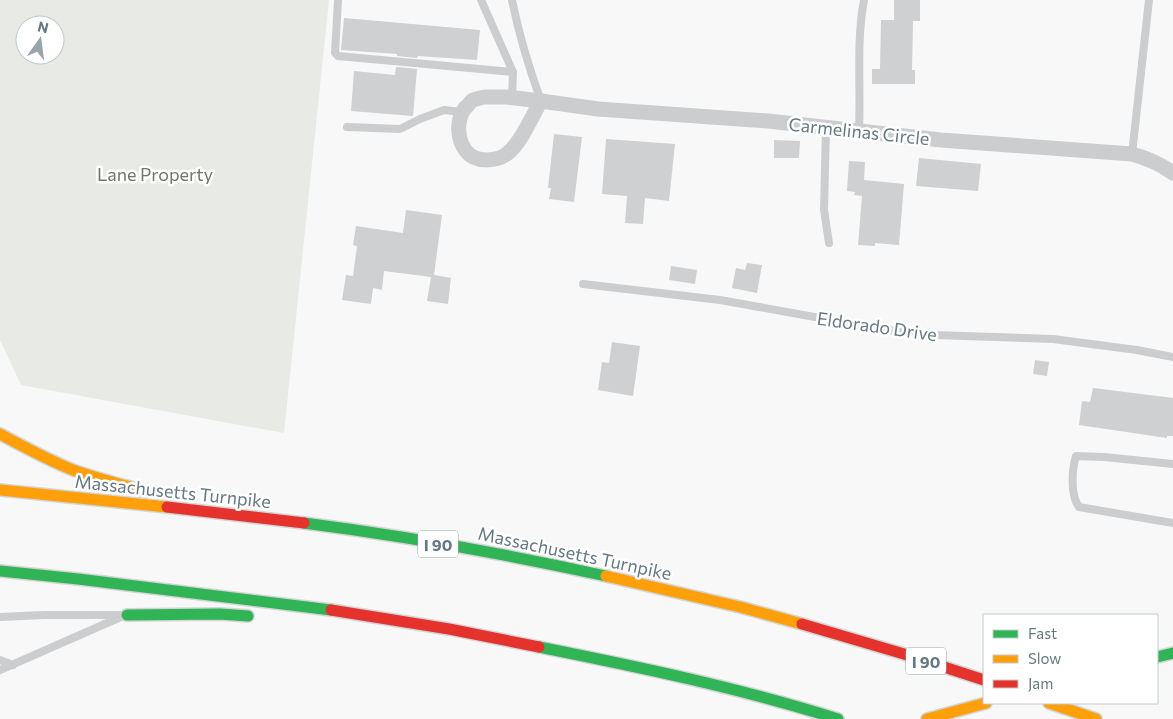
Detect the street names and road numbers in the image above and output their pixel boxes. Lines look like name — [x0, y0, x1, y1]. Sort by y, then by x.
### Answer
street label: Carmelinas Circle — [787, 113, 931, 149]
street label: Eldorado Drive — [816, 307, 938, 345]
street label: Massachusetts Turnpike — [74, 470, 272, 512]
street label: Massachusetts Turnpike — [476, 522, 674, 584]
road number: I 90 — [418, 530, 458, 558]
road number: I 90 — [906, 648, 946, 674]

